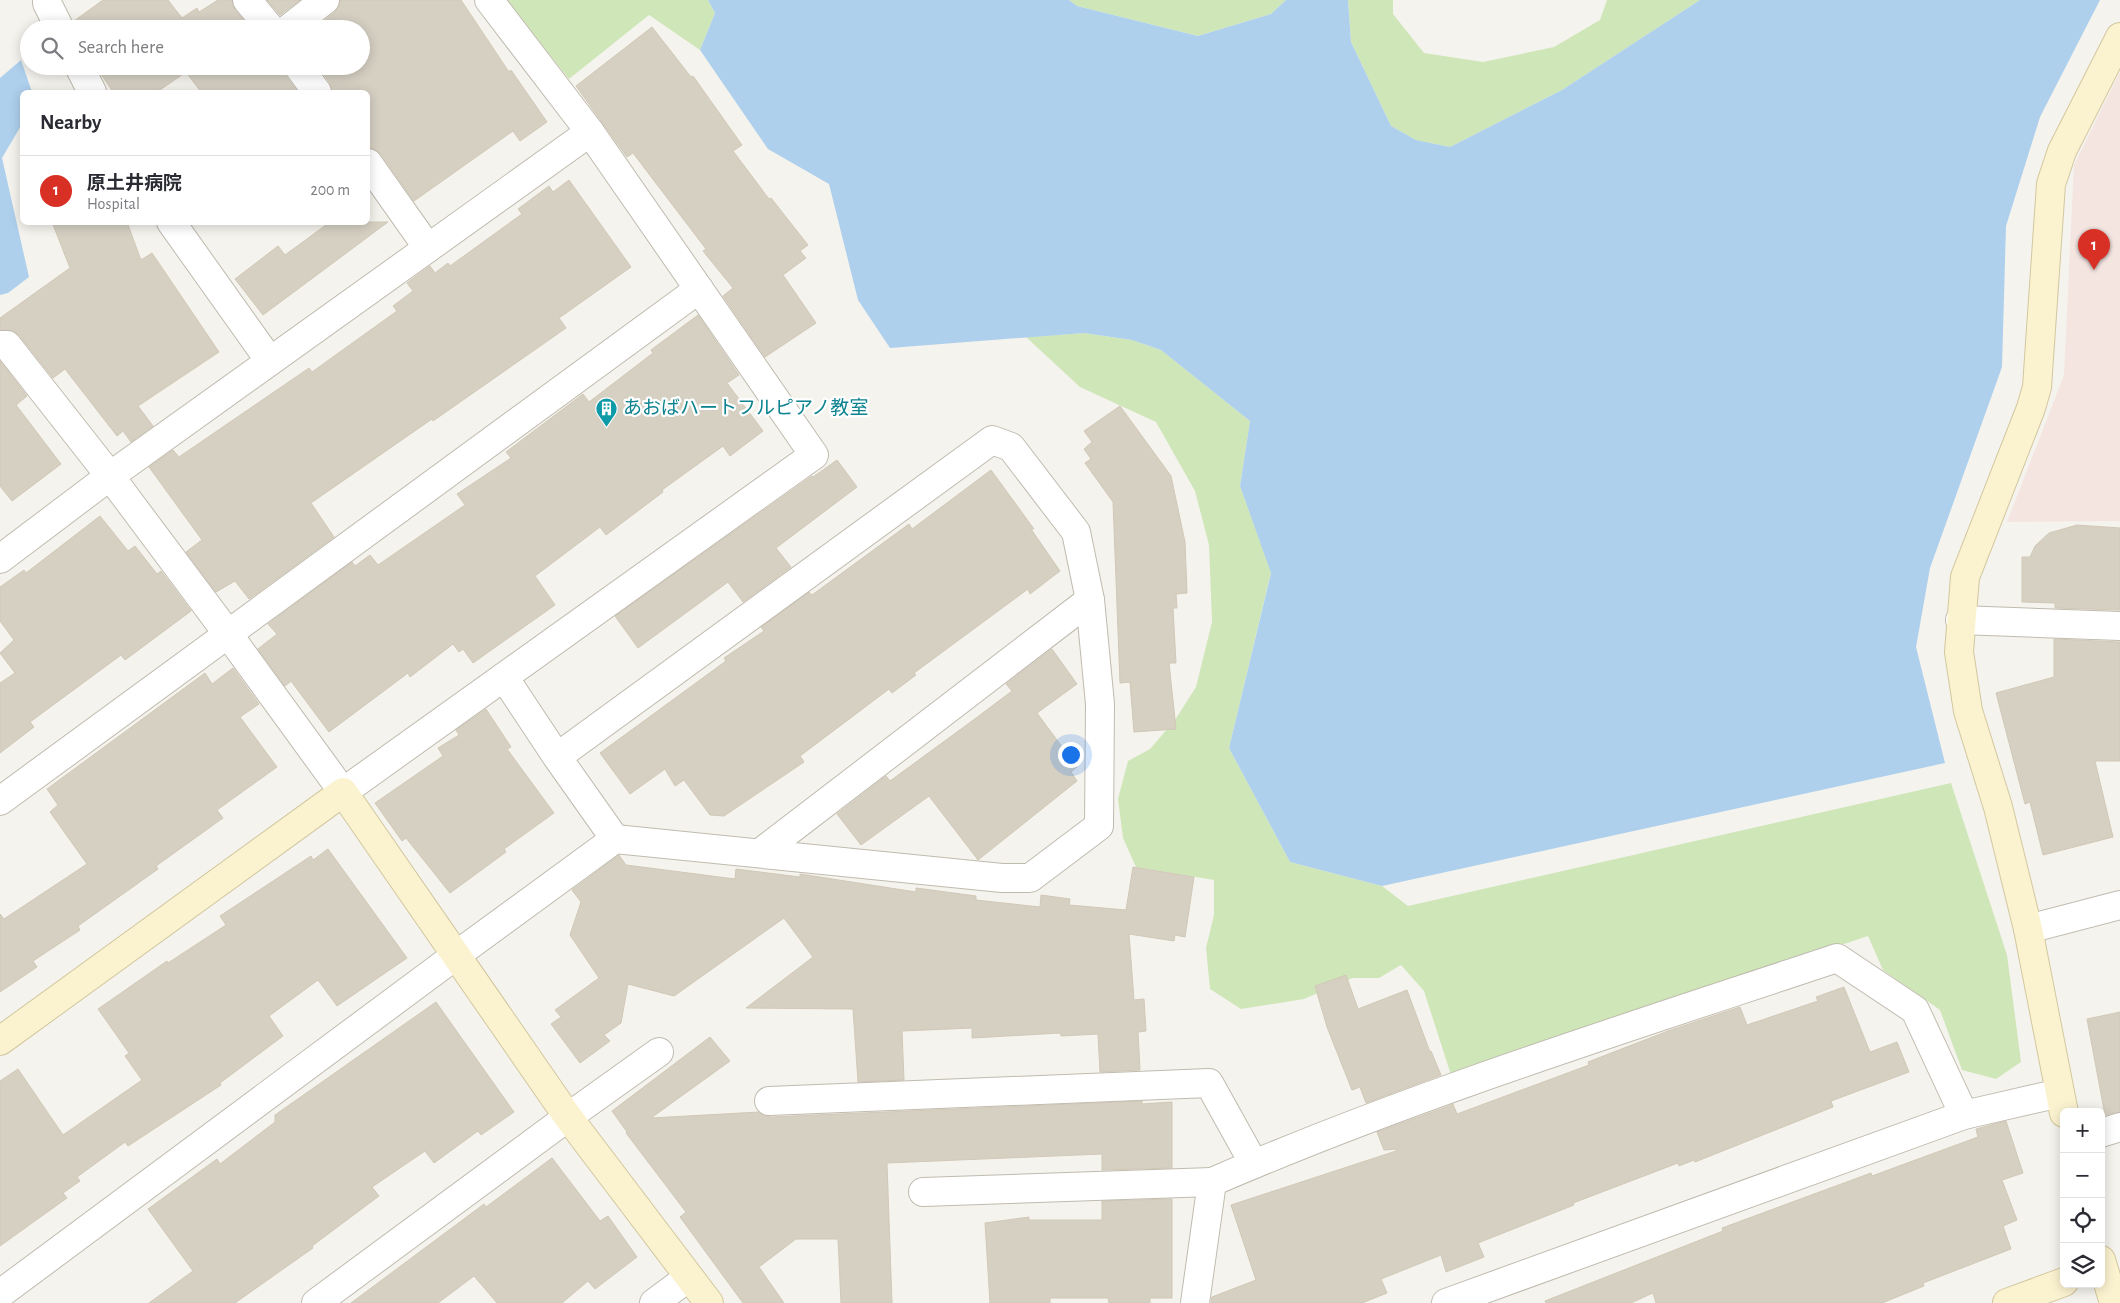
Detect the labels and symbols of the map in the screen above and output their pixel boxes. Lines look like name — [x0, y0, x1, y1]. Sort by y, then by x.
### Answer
pin: 1 — [2078, 229, 2110, 270]
building icon: あおばハートフルピアノ教室 — [595, 396, 619, 427]
place label: あおばハートフルピアノ教室 — [623, 397, 868, 418]
your location — [1058, 742, 1084, 768]

